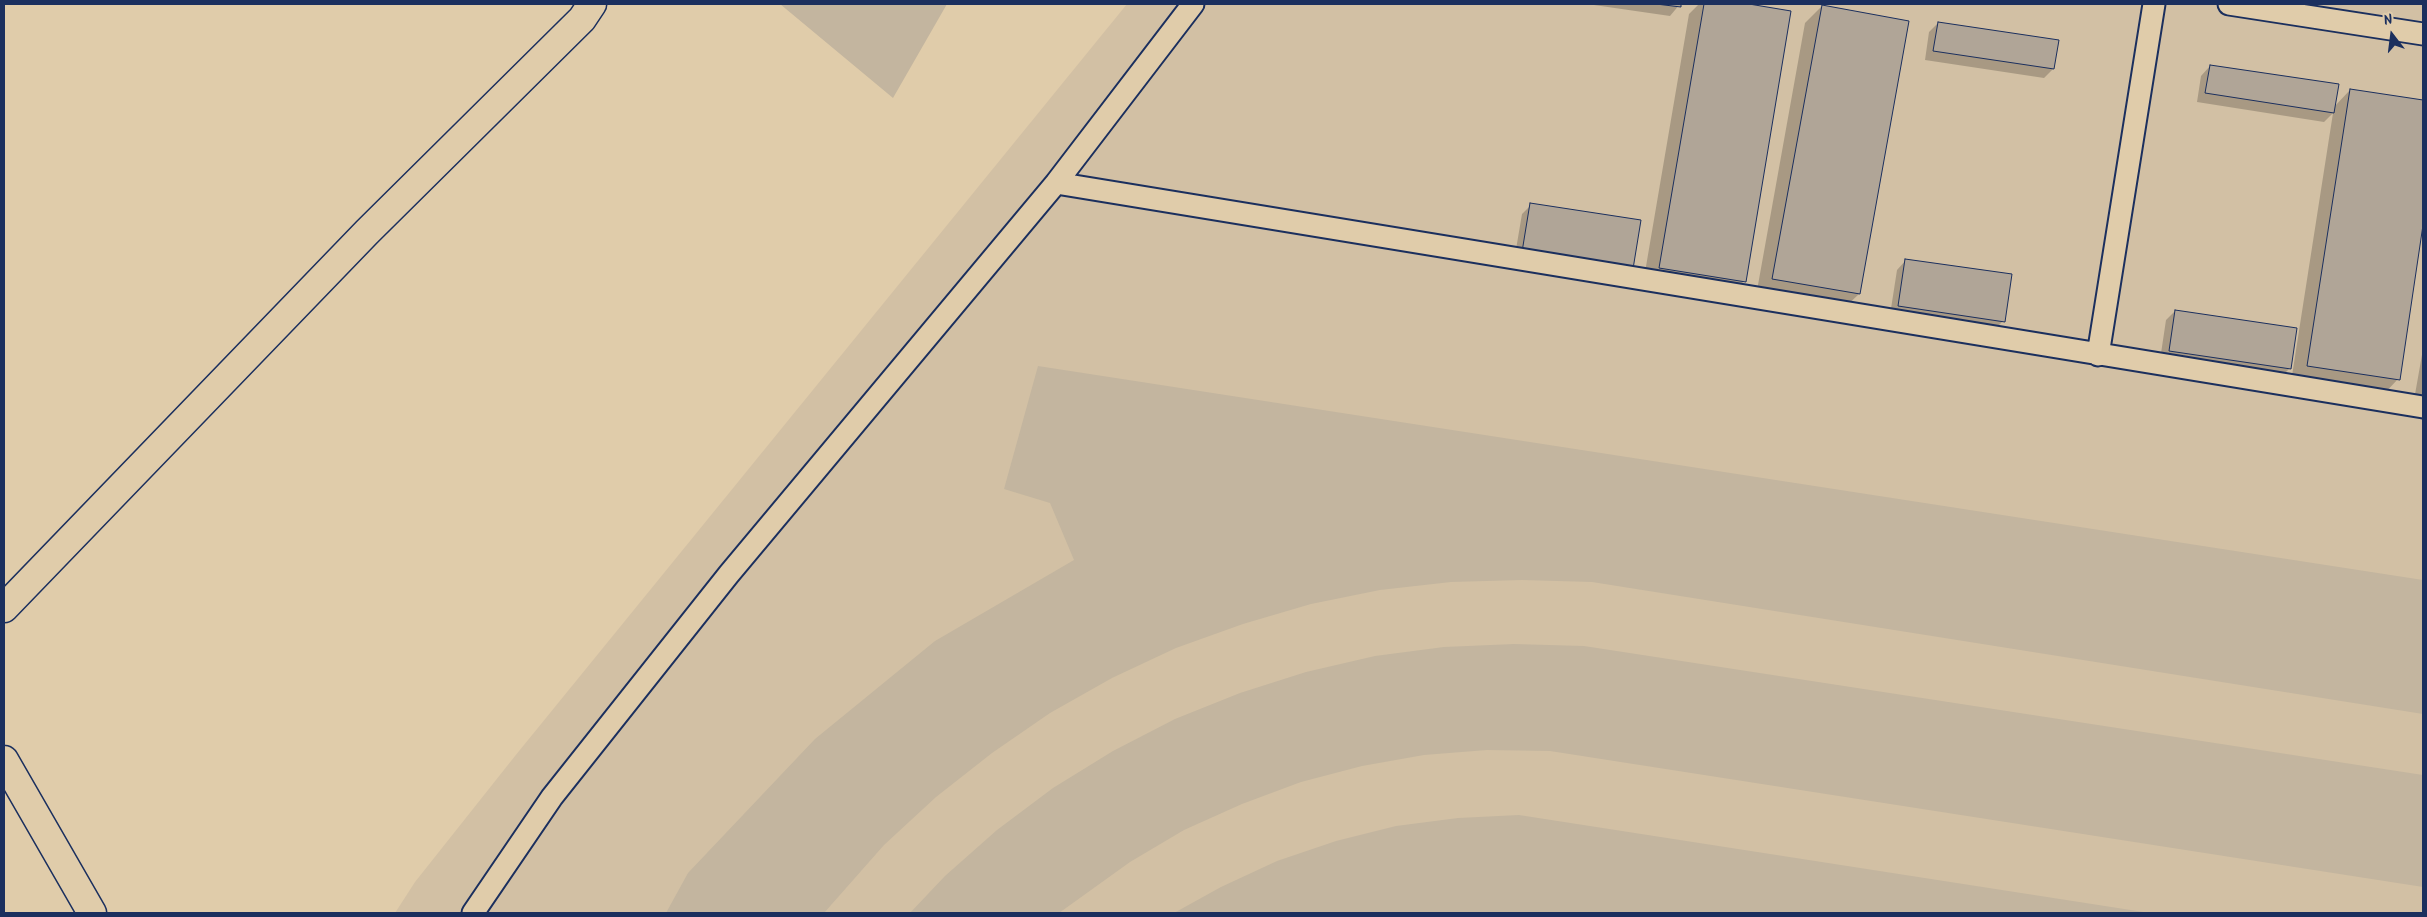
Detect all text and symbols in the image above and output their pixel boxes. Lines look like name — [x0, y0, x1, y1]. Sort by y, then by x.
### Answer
text: N — [2381, 9, 2395, 32]
north arrow — [2367, 10, 2417, 60]

